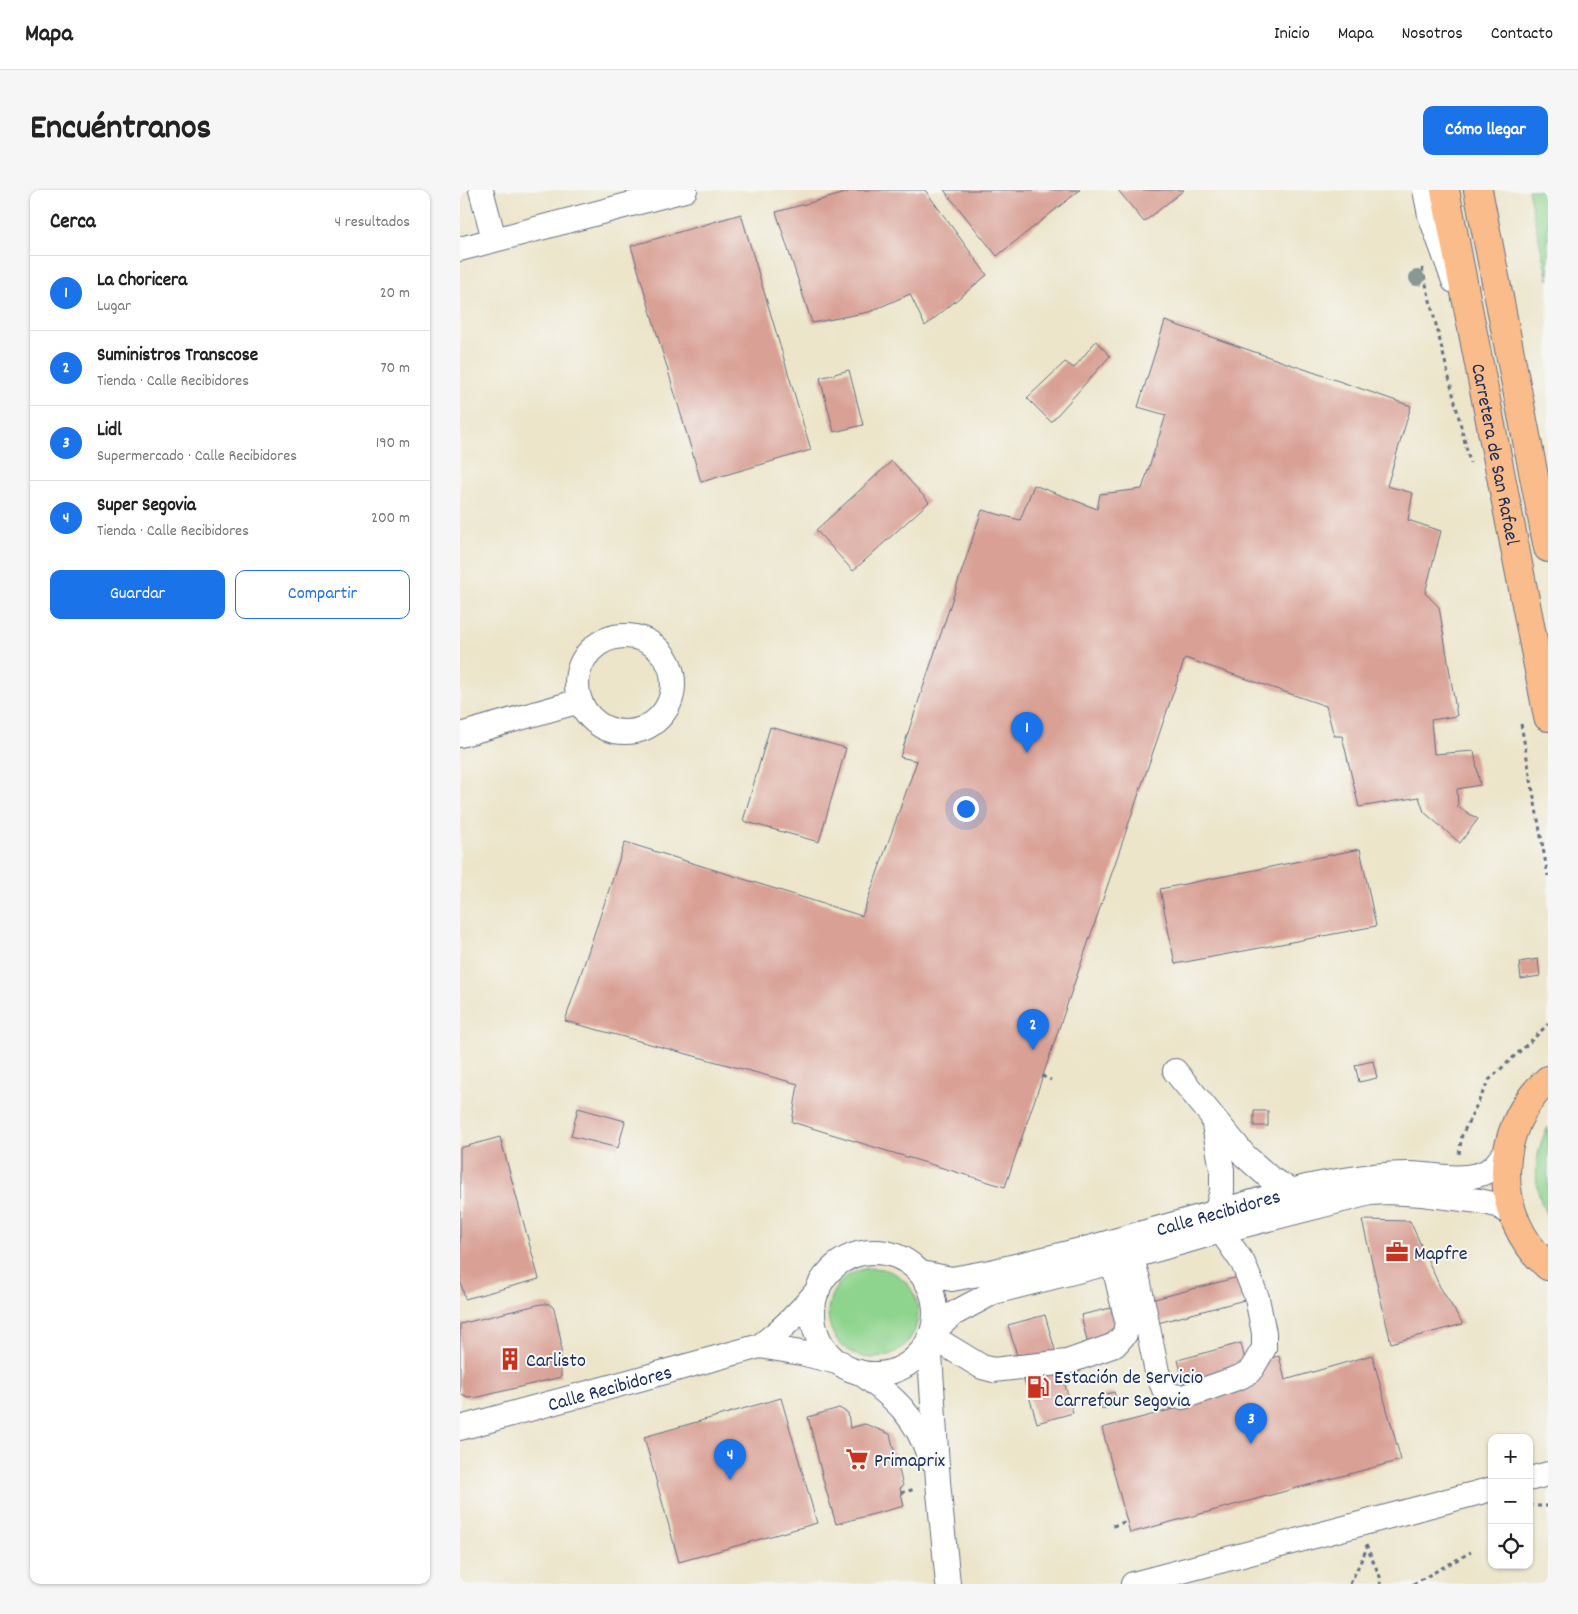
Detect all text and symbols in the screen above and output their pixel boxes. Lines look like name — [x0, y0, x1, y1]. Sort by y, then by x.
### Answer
text: Mapa — [25, 18, 73, 52]
text: Inicio — [1274, 22, 1310, 47]
text: Mapa — [1338, 22, 1373, 47]
text: Nosotros — [1401, 22, 1463, 47]
text: Contacto — [1491, 22, 1553, 47]
text: Encuéntranos — [30, 105, 211, 155]
button: Cómo llegar — [1423, 106, 1548, 155]
text: Cerca — [50, 208, 96, 238]
text: 4 resultados — [335, 211, 410, 234]
text: La Choricera — [97, 268, 187, 295]
text: 1 — [64, 282, 68, 305]
text: 20 m — [380, 282, 410, 305]
text: Lugar — [97, 295, 131, 318]
text: Suministros Transcose — [97, 343, 258, 370]
text: 2 — [63, 357, 70, 380]
text: 70 m — [380, 357, 410, 380]
street label: Carretera de San Rafael — [1462, 361, 1525, 548]
text: Tienda · Calle Recibidores — [97, 370, 249, 393]
text: Lidl — [97, 418, 122, 445]
text: 3 — [62, 432, 70, 455]
text: 190 m — [376, 432, 410, 455]
text: Supermercado · Calle Recibidores — [97, 445, 297, 468]
text: Super Segovia — [97, 493, 196, 520]
text: 4 — [63, 507, 69, 530]
text: 200 m — [371, 507, 410, 530]
text: Tienda · Calle Recibidores — [97, 520, 249, 543]
button: Guardar — [50, 570, 225, 619]
button: Compartir — [235, 570, 410, 619]
pin: 1 — [1011, 712, 1043, 753]
your location — [953, 796, 979, 822]
pin: 2 — [1017, 1009, 1049, 1050]
street label: Calle Recibidores — [1153, 1184, 1284, 1245]
office icon: Mapfre — [1384, 1239, 1410, 1265]
place label: Mapfre — [1414, 1241, 1468, 1269]
building icon: Carlisto — [497, 1346, 523, 1372]
place label: Carlisto — [526, 1348, 586, 1376]
street label: Calle Recibidores — [545, 1360, 676, 1420]
place label: Estación de Servicio Carrefour Segovia — [1054, 1365, 1203, 1416]
fuel station icon: Estación de Servicio Carrefour Segovia — [1025, 1374, 1051, 1400]
pin: 3 — [1235, 1403, 1267, 1444]
map controls — [1488, 1434, 1533, 1569]
button: + — [1488, 1434, 1533, 1479]
pin: 4 — [714, 1439, 746, 1480]
supermarket icon: Primaprix — [844, 1446, 870, 1472]
place label: Primaprix — [874, 1448, 946, 1476]
button: − — [1488, 1479, 1533, 1524]
button: locate — [1488, 1524, 1533, 1569]

